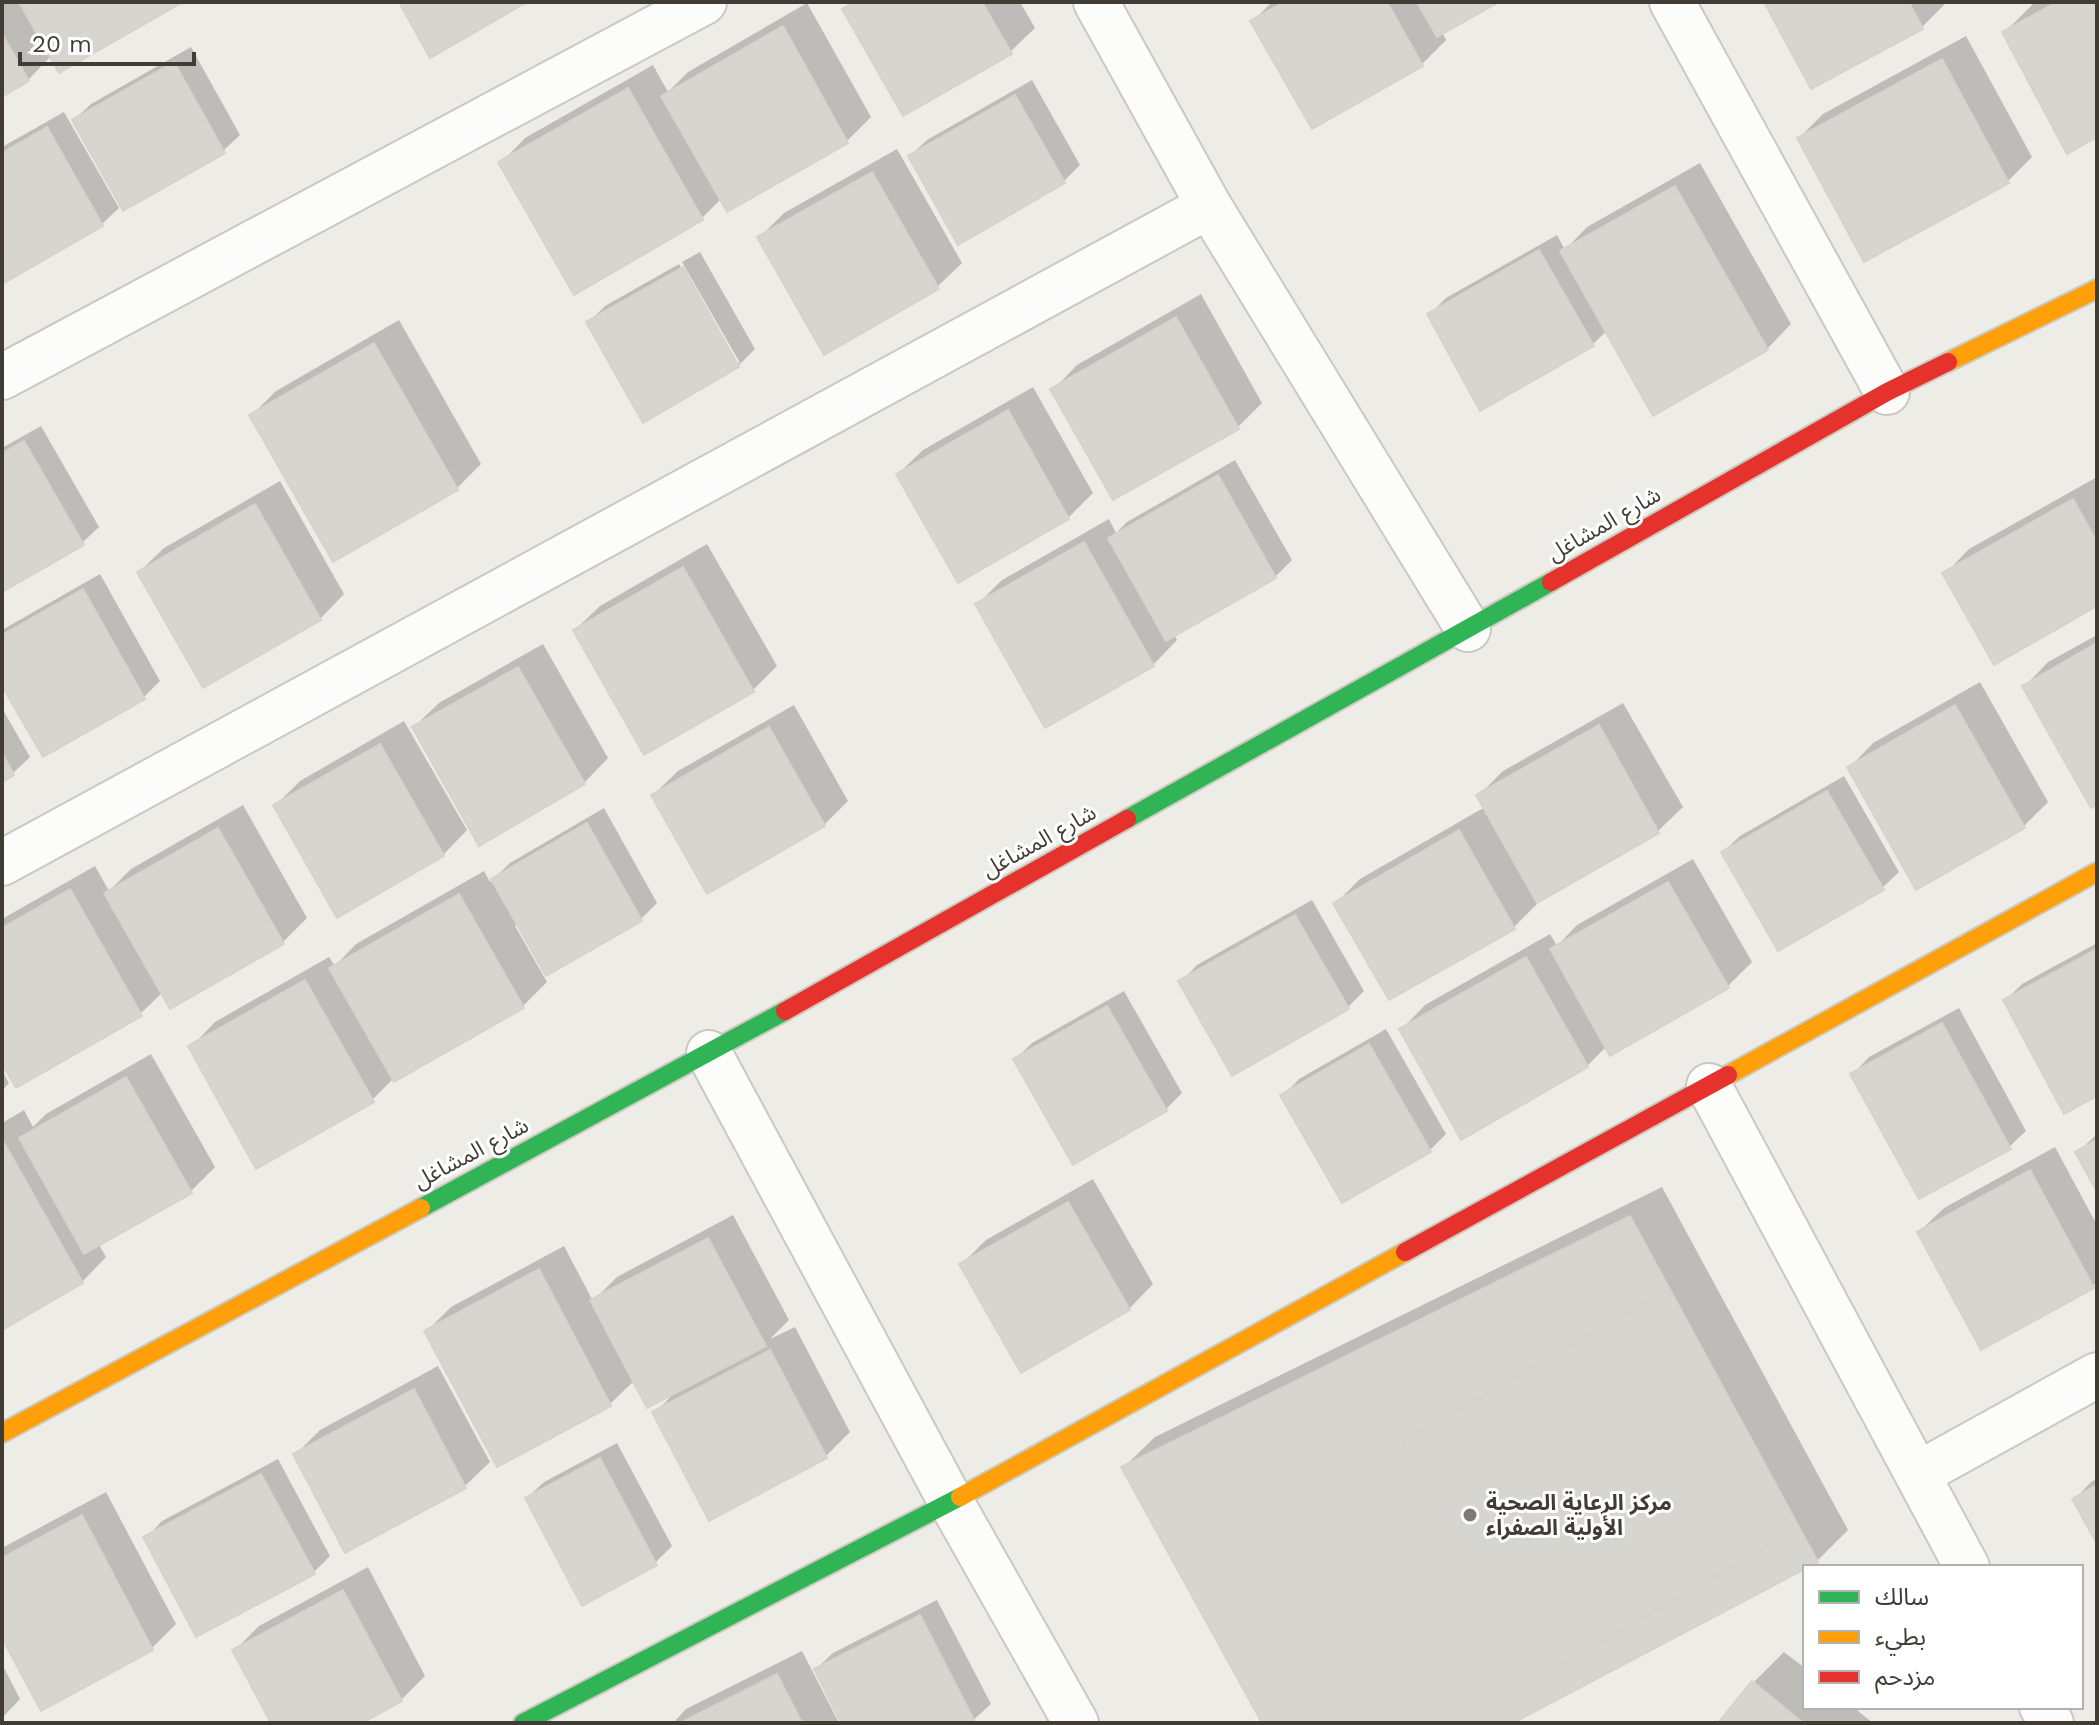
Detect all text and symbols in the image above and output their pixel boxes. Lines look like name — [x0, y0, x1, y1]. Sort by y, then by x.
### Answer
scale bar — [20, 16, 194, 66]
text: 20 m — [32, 30, 92, 58]
street label: شارع المشاغل — [1543, 482, 1667, 570]
street label: شارع المشاغل — [978, 799, 1102, 886]
street label: شارع المشاغل — [409, 1112, 534, 1197]
place label: مركز الرعاية الصحية الأولية الصفراء — [1486, 1490, 1672, 1540]
marker: مركز الرعاية الصحية الأولية الصفراء — [1461, 1506, 1479, 1524]
legend — [1803, 1565, 2083, 1709]
text: سالك — [1875, 1583, 1929, 1611]
text: بطيء — [1875, 1623, 1926, 1656]
text: مزدحم — [1875, 1663, 1935, 1694]

